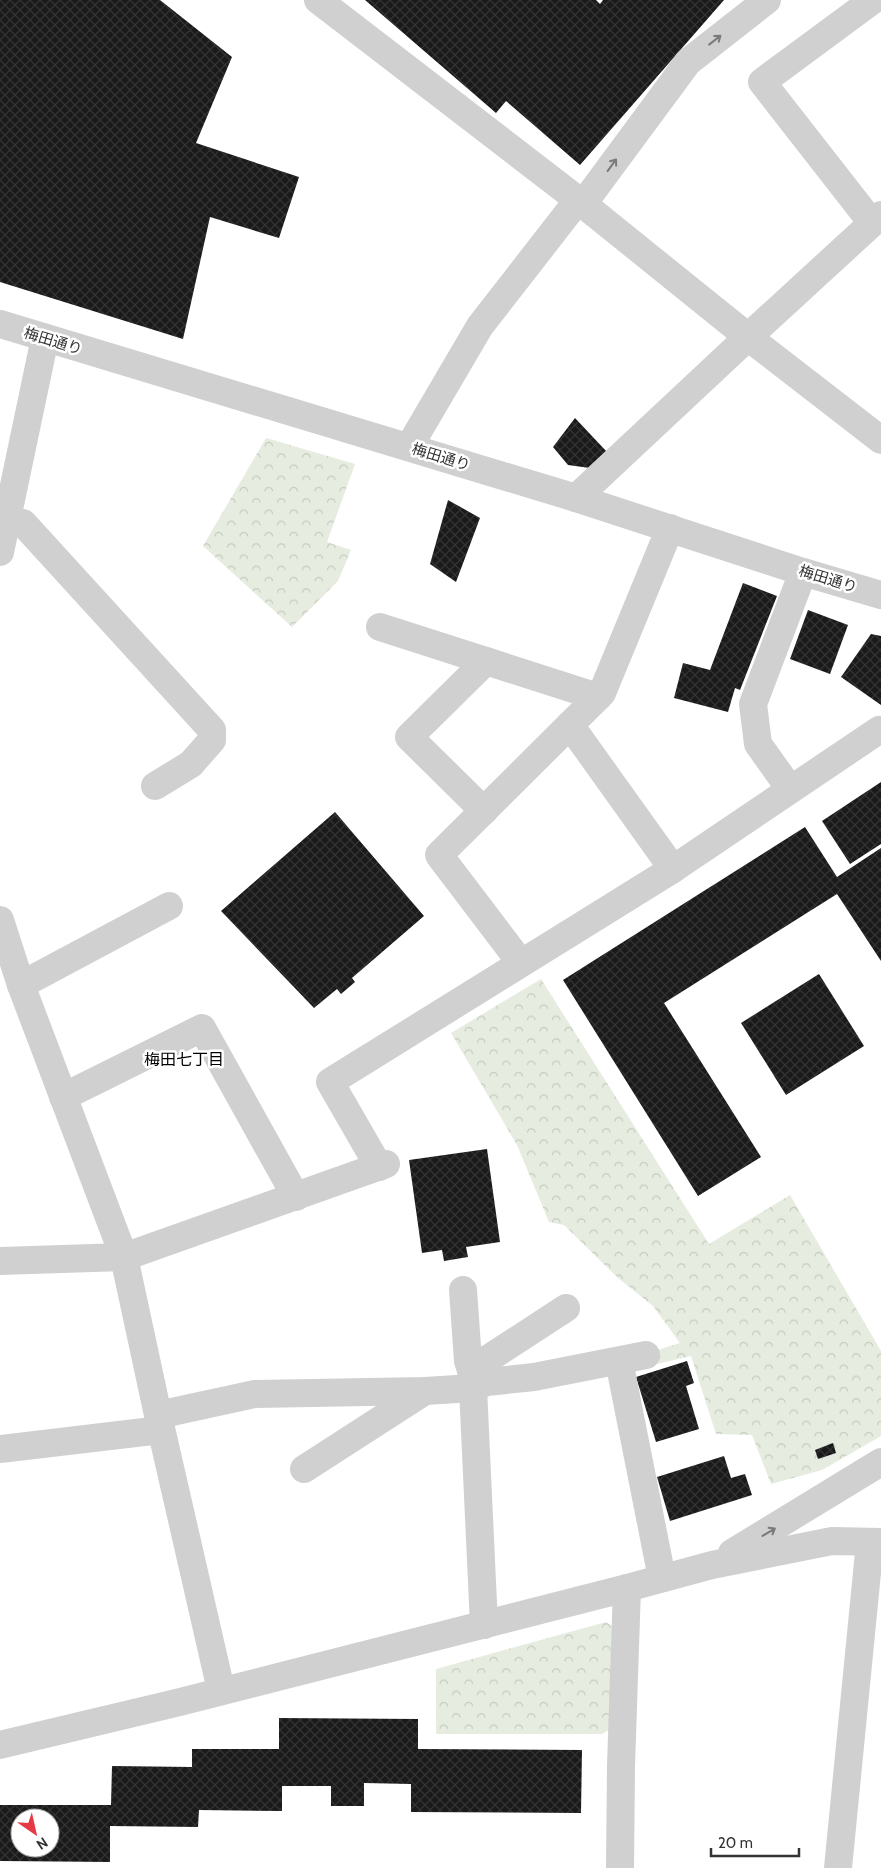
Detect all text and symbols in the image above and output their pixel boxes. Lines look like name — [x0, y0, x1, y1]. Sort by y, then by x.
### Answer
one-way arrow — [708, 35, 721, 46]
one-way arrow — [607, 158, 617, 172]
street label: 梅田通り — [22, 324, 84, 358]
street label: 梅田通り — [410, 440, 472, 474]
street label: 梅田通り — [797, 562, 859, 596]
district label: 梅田七丁目 — [144, 1050, 224, 1069]
one-way arrow — [761, 1526, 775, 1536]
north arrow — [10, 1808, 60, 1858]
scale bar — [711, 1826, 798, 1858]
text: N — [33, 1834, 51, 1854]
text: 20 m — [718, 1834, 753, 1852]

